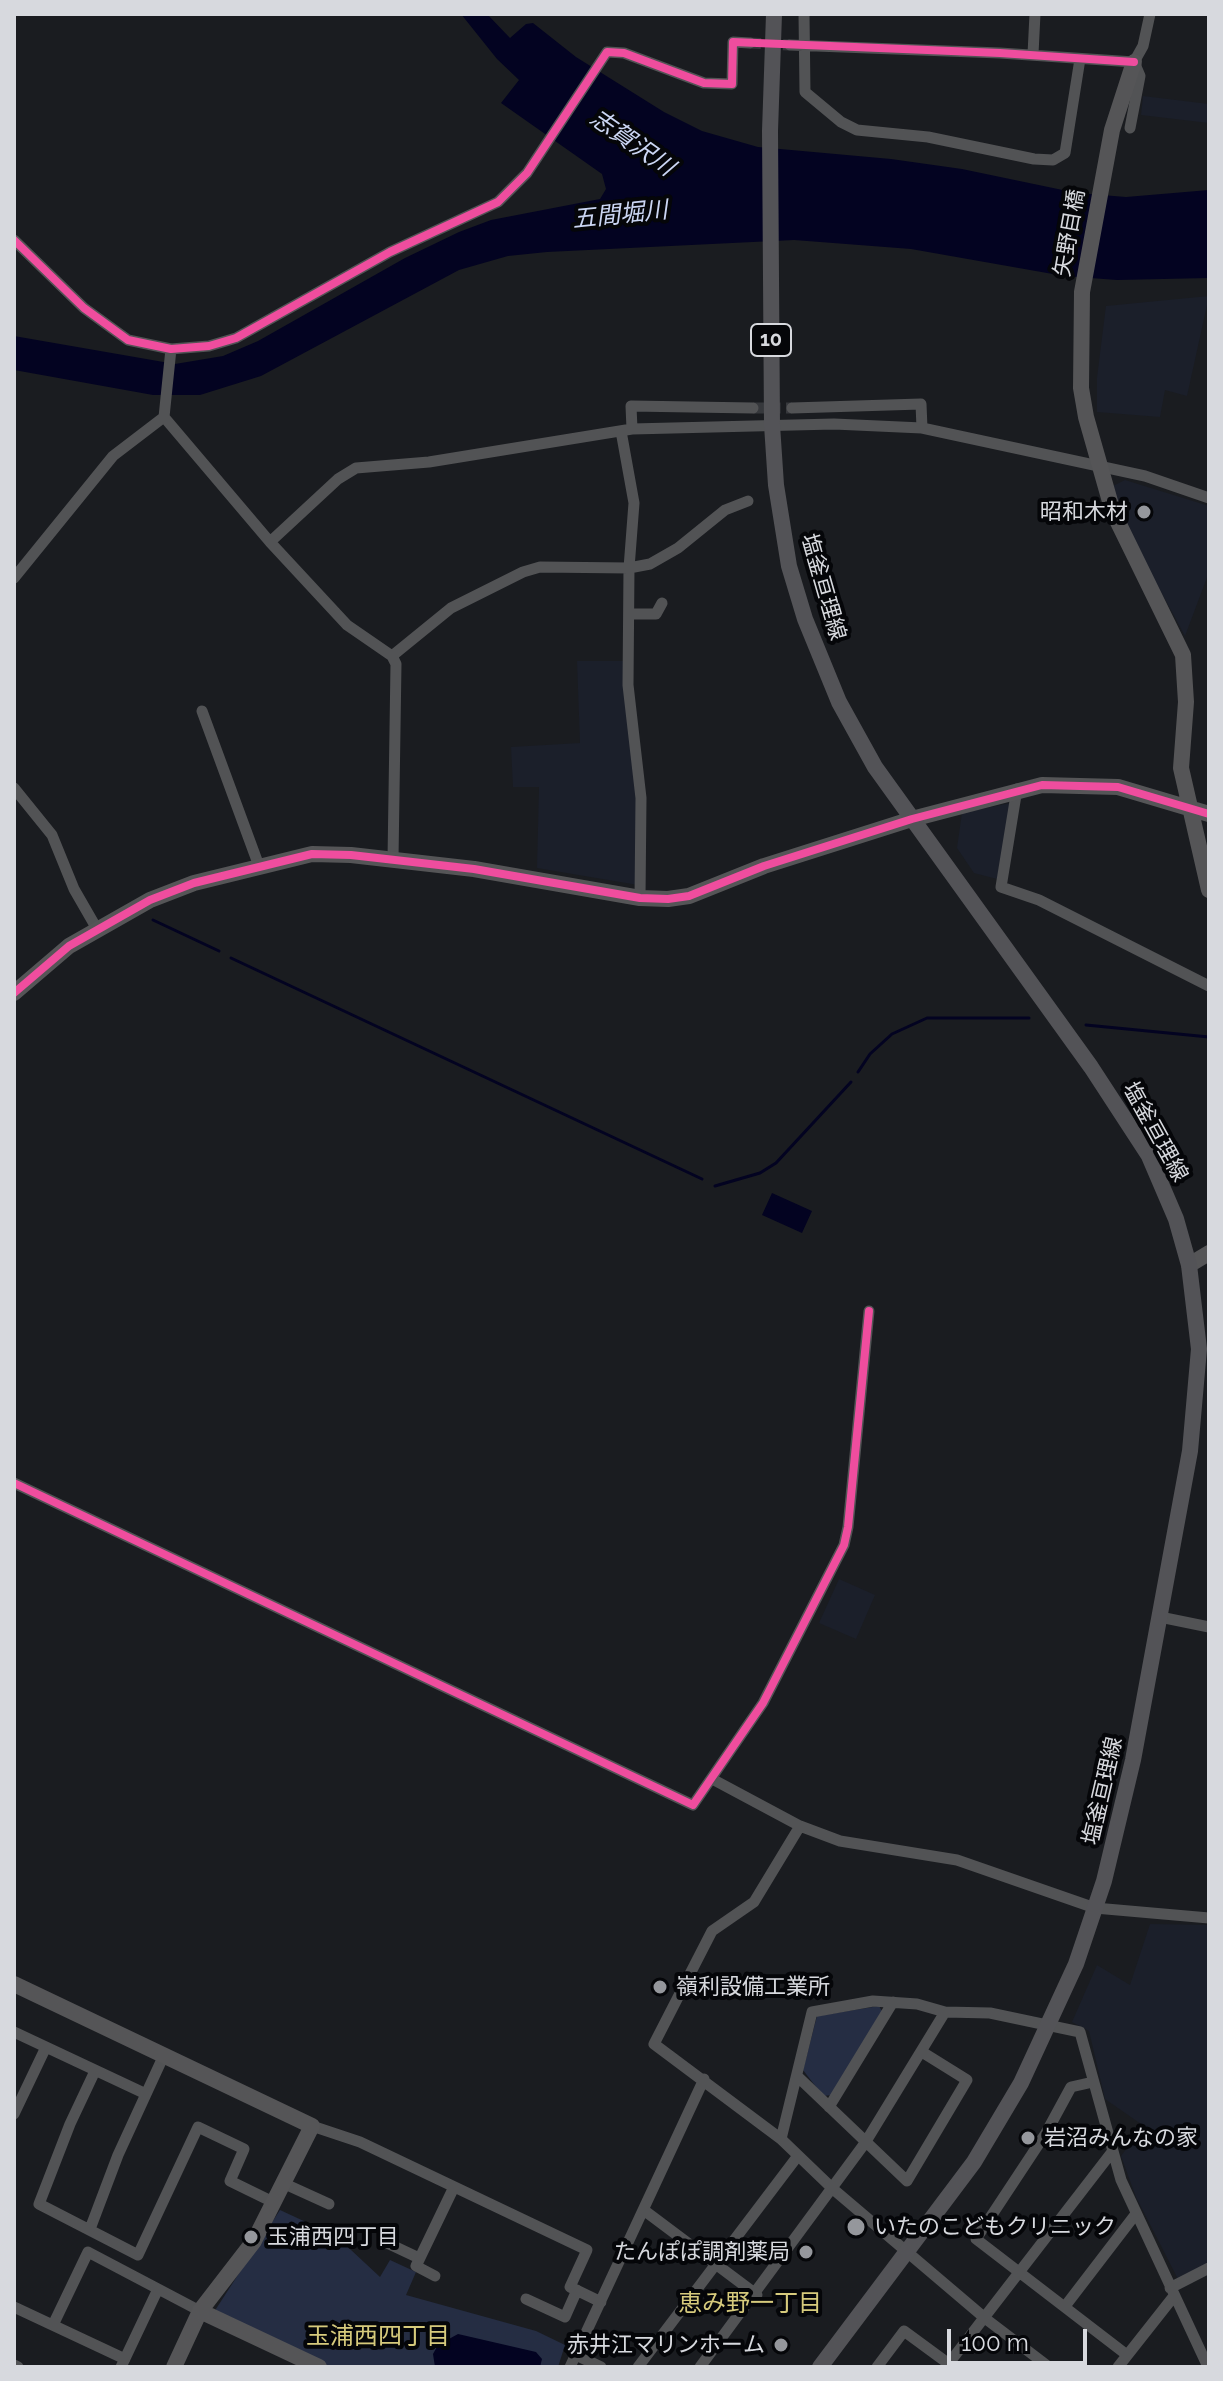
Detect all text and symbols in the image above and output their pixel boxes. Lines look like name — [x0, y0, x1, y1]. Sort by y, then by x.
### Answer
water label: 志賀沢川 — [584, 104, 680, 182]
street label: 矢野目橋 — [1049, 187, 1091, 279]
water label: 五間堀川 — [571, 196, 669, 234]
road number: 10 — [751, 324, 791, 356]
place label: 昭和木材 — [1040, 499, 1128, 525]
marker: 昭和木材 — [1135, 503, 1153, 521]
street label: 塩釜亘理線 — [795, 530, 851, 644]
street label: 塩釜亘理線 — [1117, 1077, 1193, 1187]
street label: 塩釜亘理線 — [1078, 1734, 1128, 1848]
place label: 嶺利設備工業所 — [676, 1974, 830, 2000]
marker: 嶺利設備工業所 — [651, 1978, 669, 1996]
place label: 岩沼みんなの家 — [1044, 2125, 1198, 2151]
marker: 岩沼みんなの家 — [1019, 2129, 1037, 2147]
place label: いたのこどもクリニック — [874, 2214, 1116, 2240]
marker: いたのこどもクリニック — [845, 2216, 867, 2238]
place label: 玉浦西四丁目 — [267, 2224, 399, 2250]
marker: 玉浦西四丁目 — [242, 2228, 260, 2246]
place label: たんぽぽ調剤薬局 — [614, 2239, 790, 2265]
marker: たんぽぽ調剤薬局 — [797, 2243, 815, 2261]
district label: 恵み野一丁目 — [678, 2290, 822, 2318]
scale bar — [951, 2313, 1091, 2363]
district label: 玉浦西四丁目 — [306, 2323, 450, 2351]
text: 100 m — [961, 2328, 1029, 2357]
place label: 赤井江マリンホーム — [567, 2332, 765, 2358]
marker: 赤井江マリンホーム — [772, 2336, 790, 2354]

